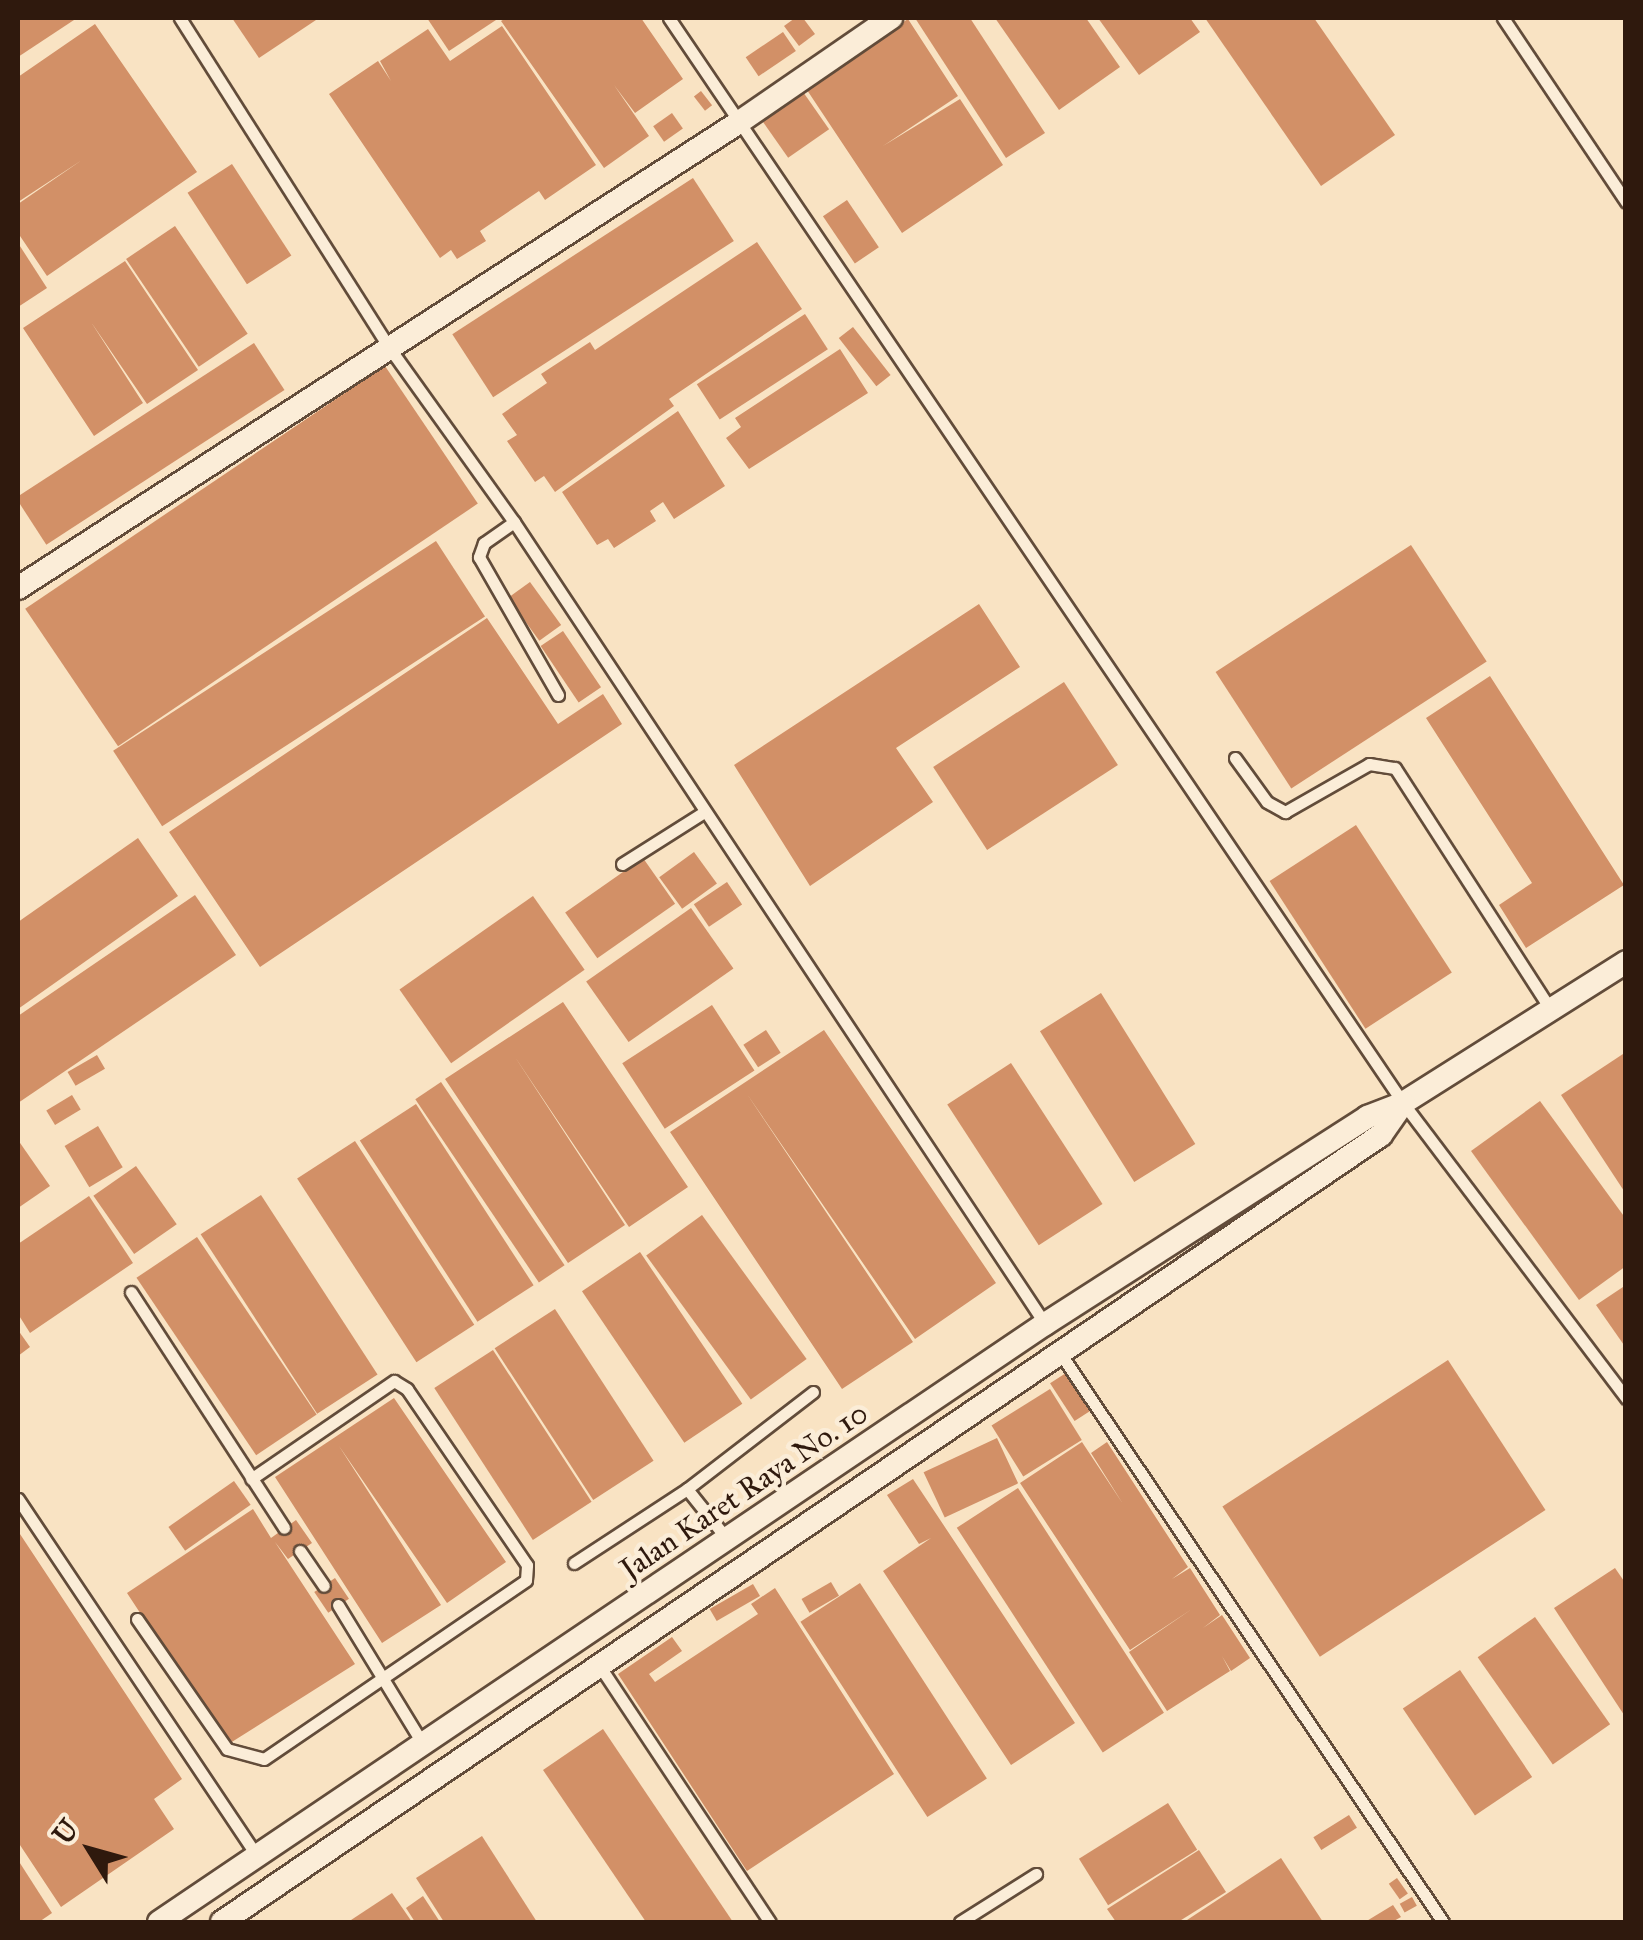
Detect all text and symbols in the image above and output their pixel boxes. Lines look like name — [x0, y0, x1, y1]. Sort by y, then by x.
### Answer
street label: Jalan Karet Raya No. 10 — [613, 1395, 875, 1587]
north arrow — [40, 1800, 140, 1900]
text: U — [45, 1812, 86, 1851]

